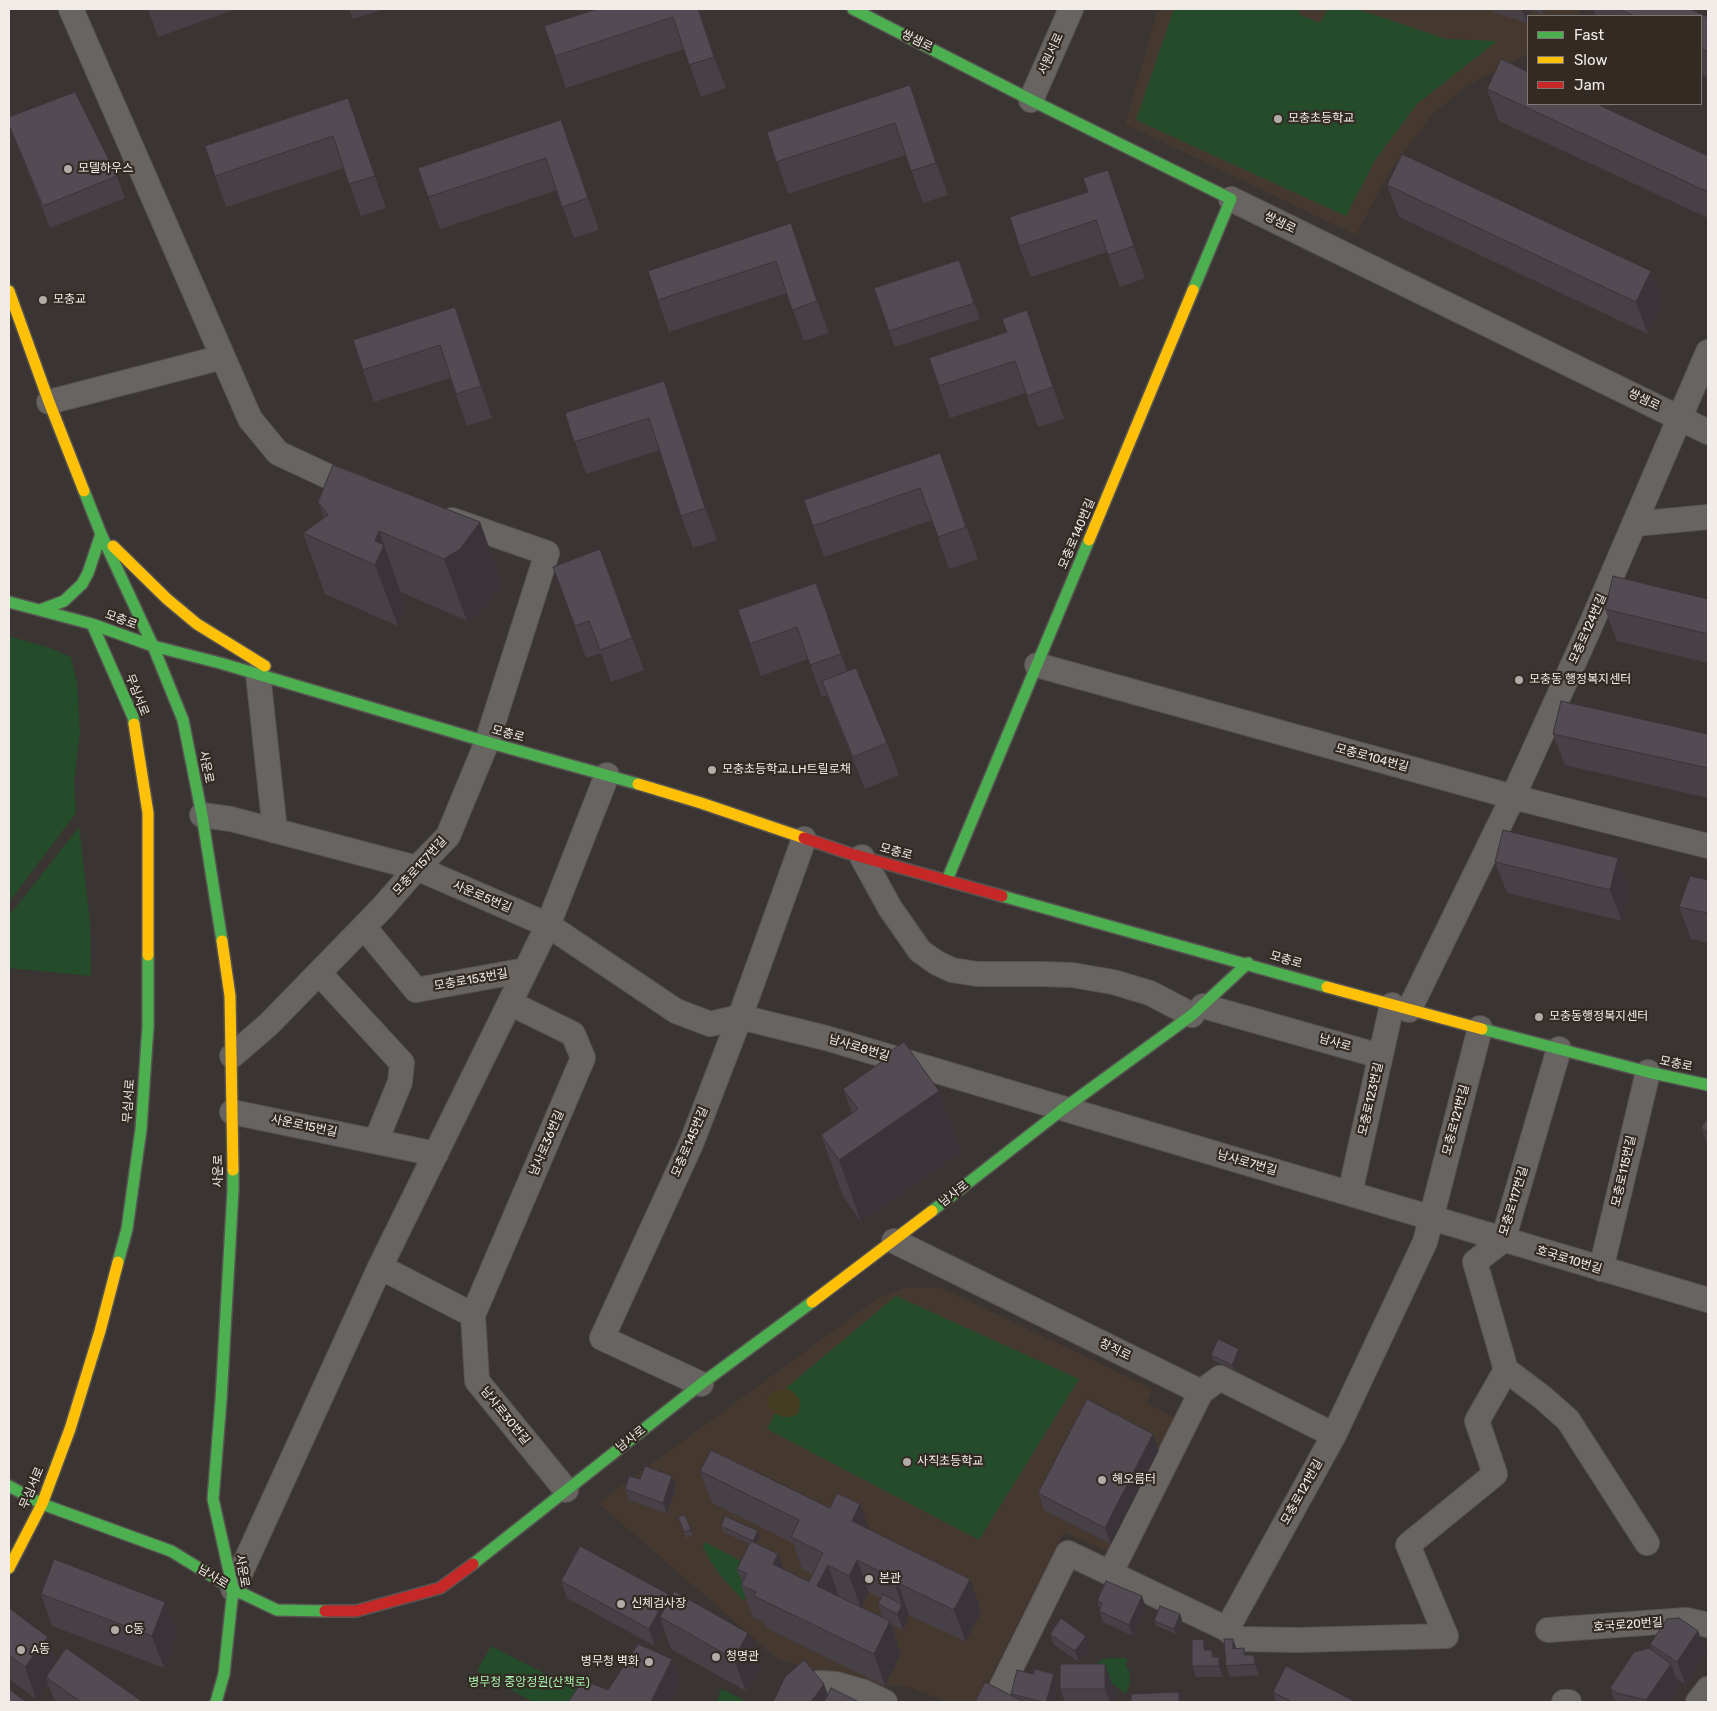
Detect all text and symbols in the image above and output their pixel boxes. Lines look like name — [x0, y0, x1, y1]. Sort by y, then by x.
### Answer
legend — [1527, 15, 1702, 105]
text: Fast — [1574, 26, 1604, 44]
street label: 쌍샘로 — [899, 27, 935, 55]
street label: 서원서로 — [1035, 31, 1067, 77]
text: Slow — [1574, 51, 1607, 69]
text: Jam — [1574, 76, 1605, 94]
place label: 모충초등학교 — [1288, 112, 1354, 126]
marker: 모충초등학교 — [1272, 113, 1284, 125]
place label: 모델하우스 — [78, 162, 133, 176]
marker: 모델하우스 — [62, 163, 74, 175]
street label: 쌍샘로 — [1262, 209, 1298, 237]
place label: 모충교 — [53, 293, 86, 307]
marker: 모충교 — [37, 294, 49, 306]
street label: 쌍샘로 — [1626, 386, 1662, 414]
street label: 모충로140번길 — [1056, 496, 1098, 572]
street label: 모충로124번길 — [1566, 592, 1610, 666]
street label: 모충로 — [103, 608, 139, 632]
street label: 무심서로 — [122, 672, 152, 718]
place label: 모충동 행정복지센터 — [1529, 673, 1631, 687]
marker: 모충동 행정복지센터 — [1513, 674, 1525, 686]
street label: 모충로 — [490, 723, 526, 745]
street label: 모충로104번길 — [1334, 741, 1410, 775]
street label: 사운로 — [196, 749, 216, 785]
place label: 모충초등학교.LH트릴로채 — [722, 763, 851, 777]
marker: 모충초등학교.LH트릴로채 — [706, 764, 718, 776]
street label: 모충로157번길 — [390, 834, 450, 898]
street label: 모충로 — [878, 841, 914, 863]
street label: 사운로5번길 — [451, 878, 513, 916]
street label: 모충로 — [1268, 949, 1304, 971]
street label: 모충로153번길 — [433, 966, 509, 994]
place label: 모충동행정복지센터 — [1549, 1010, 1648, 1024]
marker: 모충동행정복지센터 — [1533, 1011, 1545, 1023]
street label: 남사로8번길 — [827, 1032, 891, 1064]
street label: 남사로 — [1317, 1032, 1353, 1054]
street label: 모충로 — [1658, 1054, 1694, 1074]
street label: 모충로123번길 — [1356, 1061, 1386, 1137]
street label: 무심서로 — [120, 1078, 138, 1124]
street label: 모충로121번길 — [1440, 1083, 1472, 1157]
street label: 모충로145번길 — [669, 1105, 711, 1179]
street label: 남사로36번길 — [527, 1108, 567, 1178]
street label: 사운로15번길 — [270, 1112, 338, 1140]
street label: 모충로115번길 — [1609, 1134, 1639, 1208]
street label: 남사로7번길 — [1216, 1148, 1278, 1178]
street label: 사운로 — [212, 1154, 226, 1188]
street label: 모충로117번길 — [1497, 1165, 1531, 1237]
street label: 남사로 — [937, 1178, 971, 1210]
street label: 호국로10번길 — [1534, 1243, 1604, 1277]
street label: 창직로 — [1097, 1336, 1133, 1364]
street label: 남사로30번길 — [477, 1384, 533, 1448]
street label: 남사로 — [614, 1423, 648, 1455]
place label: 사직초등학교 — [917, 1455, 983, 1469]
marker: 사직초등학교 — [901, 1456, 913, 1468]
street label: 모충로121번길 — [1278, 1457, 1326, 1527]
street label: 무심서로 — [17, 1465, 47, 1511]
place label: 해오름터 — [1112, 1473, 1156, 1487]
marker: 해오름터 — [1096, 1474, 1108, 1486]
street label: 사운로 — [232, 1553, 252, 1589]
street label: 남사로 — [195, 1562, 231, 1592]
place label: 본관 — [879, 1572, 901, 1586]
marker: 본관 — [863, 1573, 875, 1585]
place label: 신체검사장 — [631, 1597, 686, 1611]
marker: 신체검사장 — [615, 1598, 627, 1610]
street label: 호국로20번길 — [1593, 1615, 1663, 1635]
place label: C동 — [125, 1623, 144, 1637]
marker: C동 — [109, 1624, 121, 1636]
place label: A동 — [31, 1643, 50, 1657]
marker: A동 — [15, 1644, 27, 1656]
place label: 청명관 — [726, 1650, 759, 1664]
marker: 청명관 — [710, 1651, 722, 1663]
place label: 병무청 벽화 — [581, 1655, 639, 1669]
marker: 병무청 벽화 — [643, 1656, 655, 1668]
park label: 병무청 중앙정원(산책로) — [468, 1676, 590, 1690]

